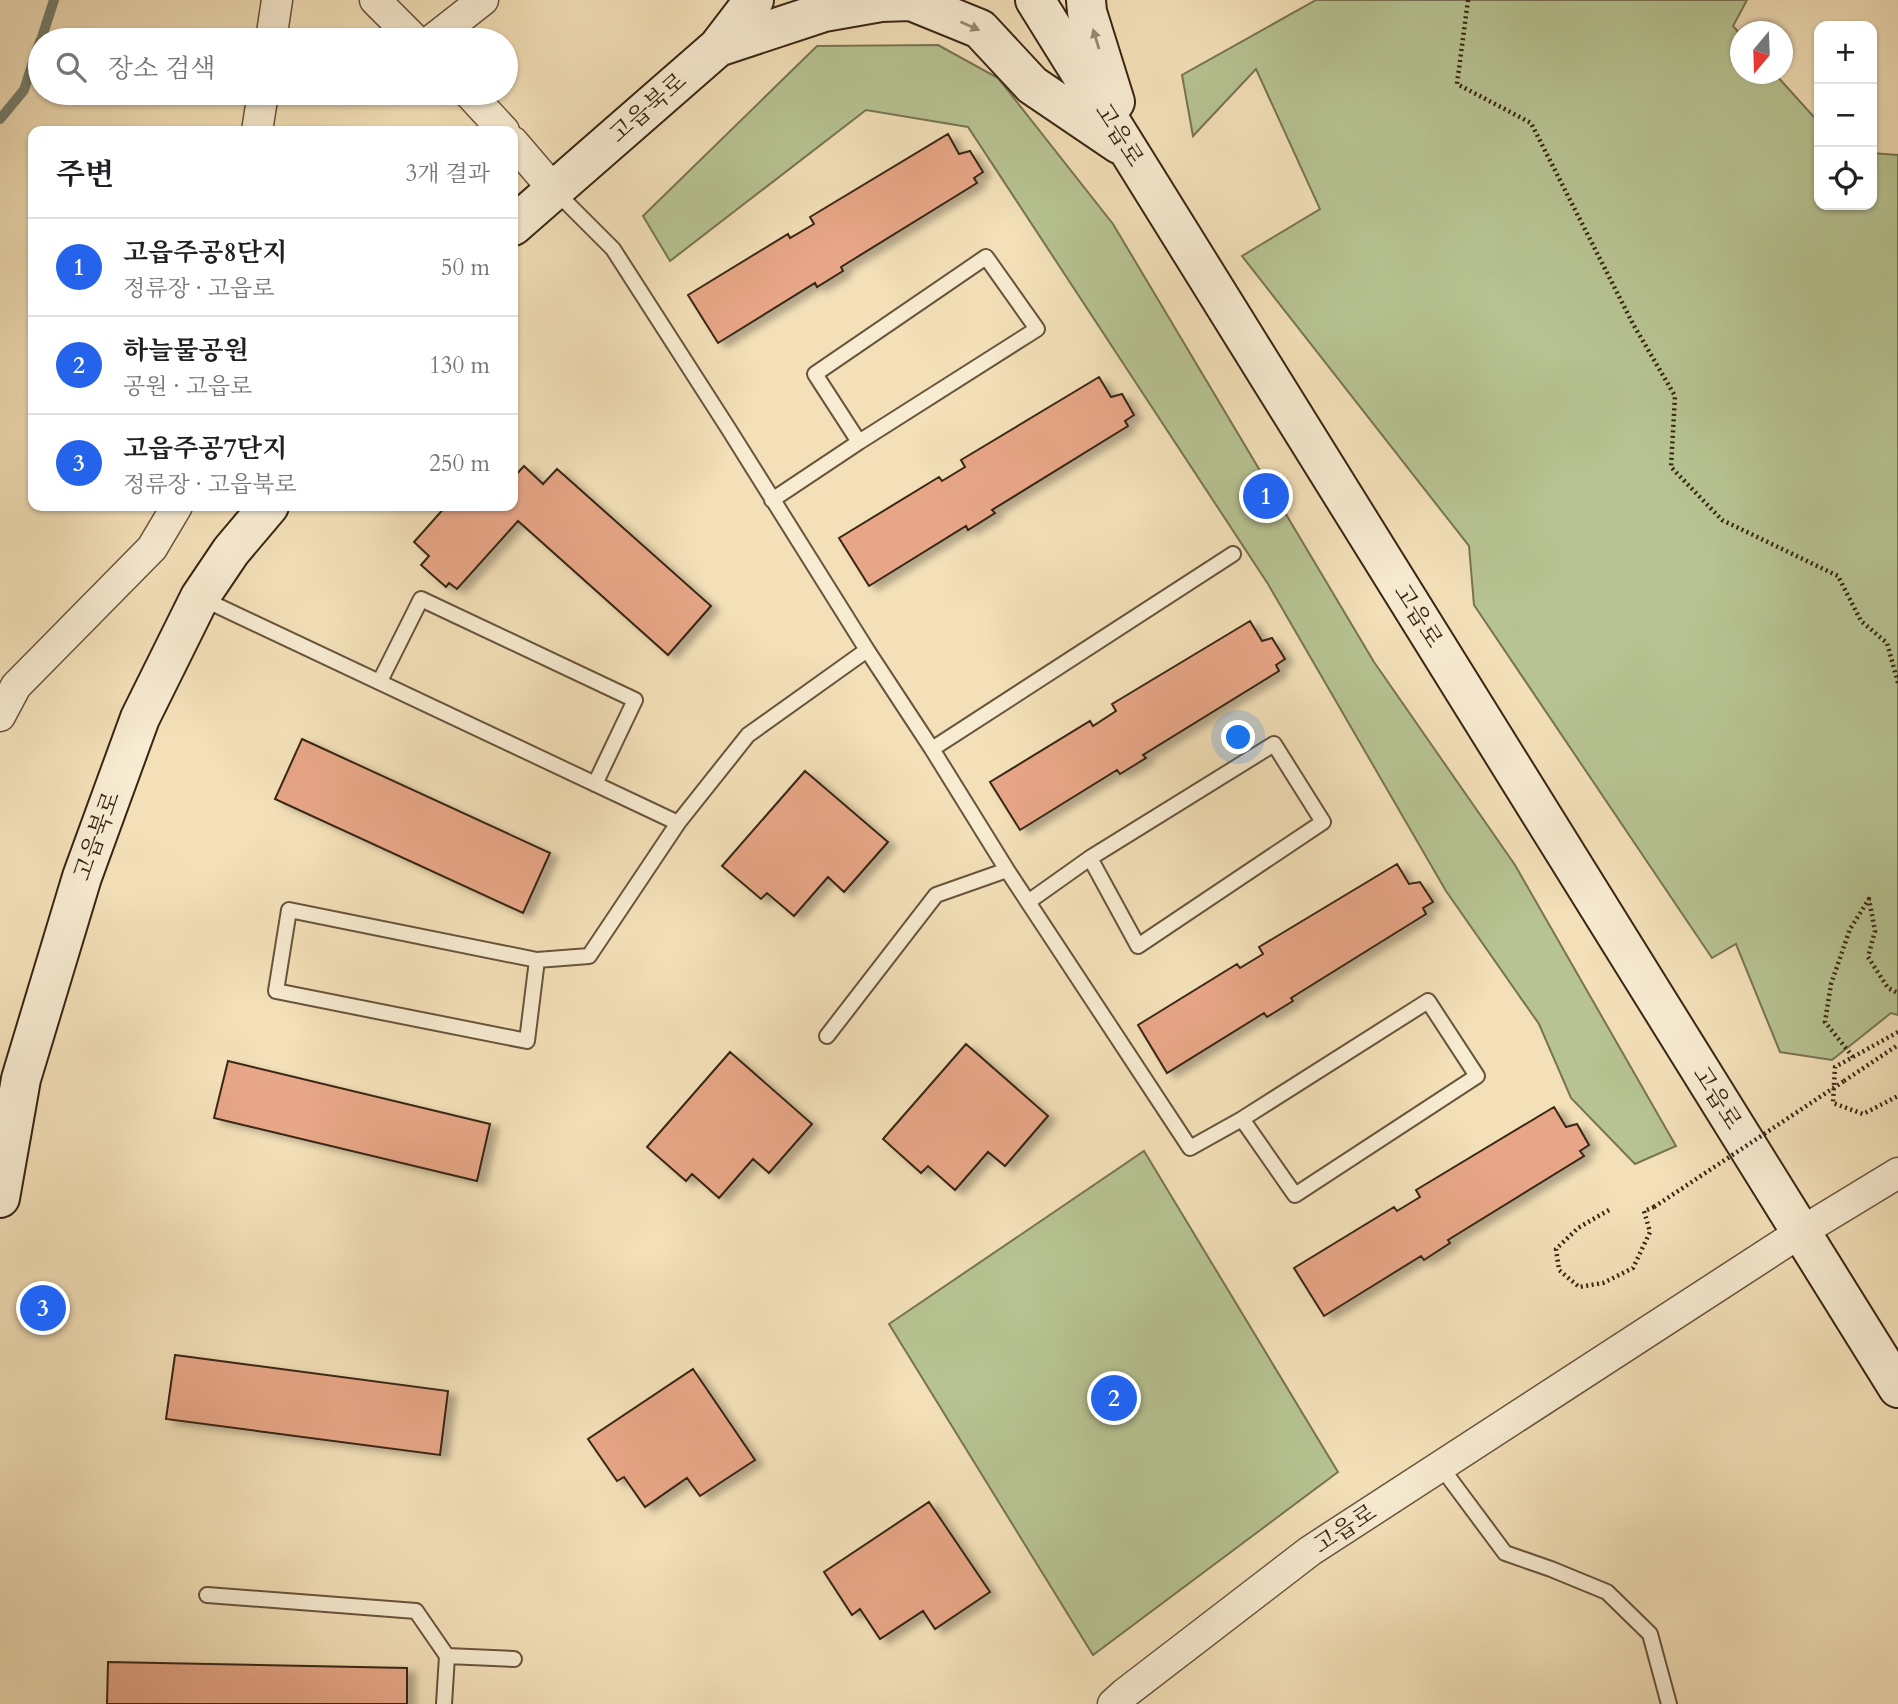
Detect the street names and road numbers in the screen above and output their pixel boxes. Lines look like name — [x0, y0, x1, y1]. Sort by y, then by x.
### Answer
street label: 고읍북로 — [602, 65, 694, 151]
street label: 고읍로 — [1087, 97, 1151, 173]
street label: 고읍로 — [1386, 578, 1450, 654]
street label: 고읍북로 — [66, 787, 128, 885]
street label: 고읍로 — [1685, 1060, 1749, 1136]
street label: 고읍로 — [1307, 1496, 1383, 1562]

